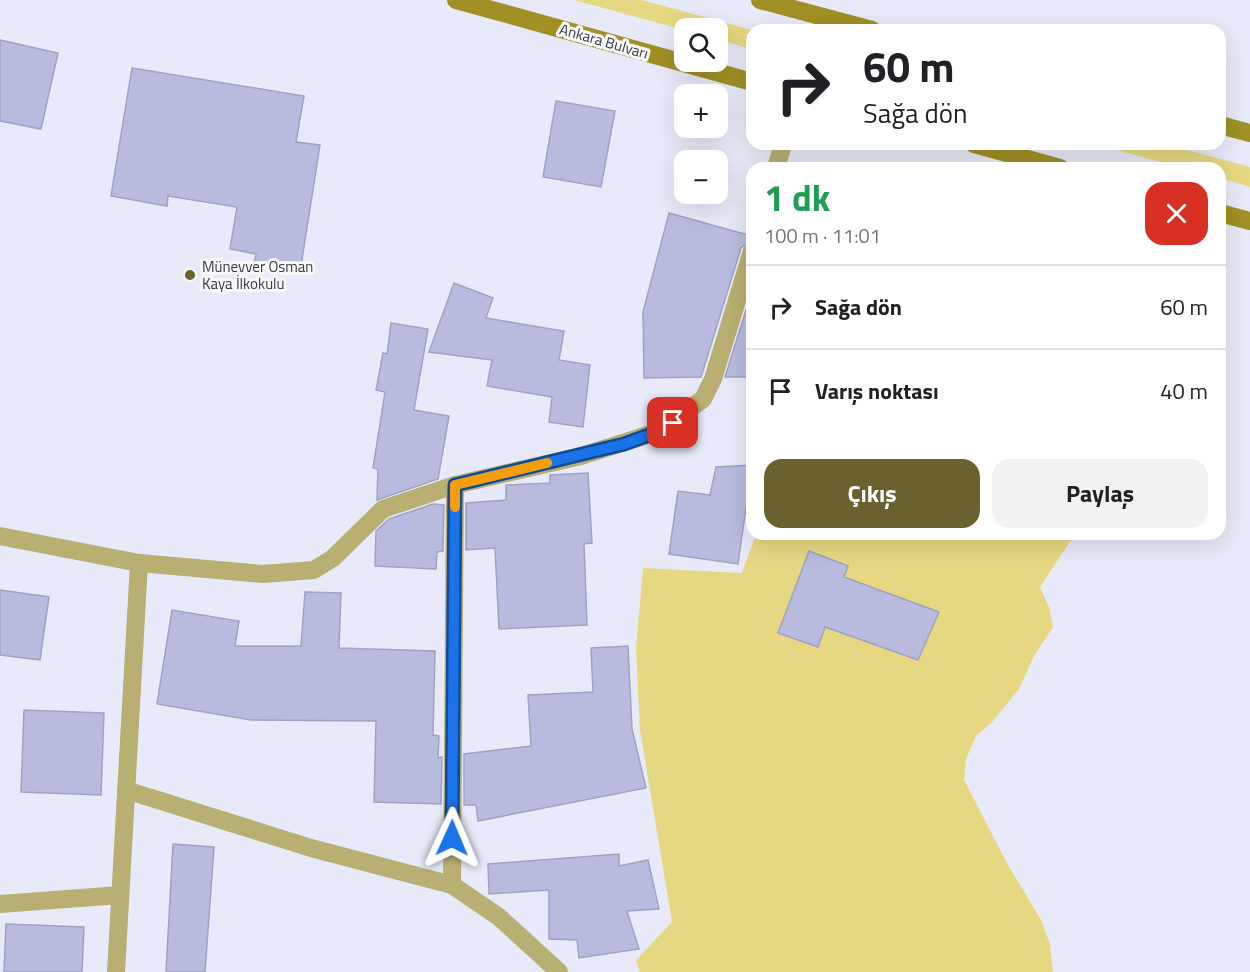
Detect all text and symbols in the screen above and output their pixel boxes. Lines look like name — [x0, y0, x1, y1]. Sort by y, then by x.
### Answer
street label: Ankara Bulvarı — [557, 17, 651, 65]
map controls — [674, 18, 728, 204]
button: search — [674, 18, 728, 72]
text: 60 m — [863, 34, 955, 98]
icon: right — [764, 48, 842, 126]
button: + — [674, 84, 728, 138]
text: Sağa dön — [863, 92, 968, 133]
button: − — [674, 150, 728, 204]
text: 1 dk — [764, 170, 830, 225]
button: close — [1145, 182, 1208, 245]
text: 100 m · 11:01 — [764, 220, 881, 251]
place label: Münevver Osman Kaya İlkokulu — [202, 255, 313, 295]
marker: Münevver Osman Kaya İlkokulu — [183, 268, 197, 282]
text: Sağa dön — [815, 290, 902, 324]
text: 60 m — [1160, 290, 1208, 324]
icon: right — [764, 291, 797, 324]
text: Varış noktası — [815, 374, 939, 408]
text: 40 m — [1160, 374, 1208, 408]
icon: arrive — [764, 375, 797, 408]
pin — [647, 397, 698, 448]
icon: arrive — [656, 406, 689, 439]
button: Çıkış — [764, 459, 980, 528]
button: Paylaş — [992, 459, 1208, 528]
position arrow — [420, 806, 484, 870]

